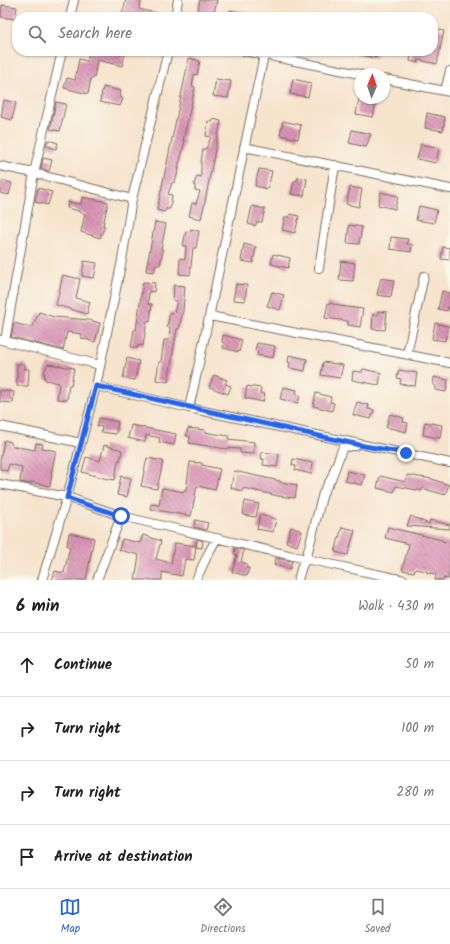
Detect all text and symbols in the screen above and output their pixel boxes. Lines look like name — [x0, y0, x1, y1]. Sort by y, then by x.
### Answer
search box — [12, 12, 438, 56]
text: Search here — [58, 22, 132, 46]
icon: search — [26, 23, 48, 45]
north arrow — [354, 68, 390, 104]
route end — [397, 444, 415, 462]
route start — [112, 507, 130, 525]
text: 6 min — [16, 593, 60, 620]
text: Walk · 430 m — [358, 596, 434, 617]
text: Continue — [54, 653, 112, 677]
icon: ahead — [16, 654, 38, 676]
text: 50 m — [405, 654, 434, 675]
text: Turn right — [54, 717, 121, 741]
icon: right — [16, 718, 38, 740]
text: 100 m — [401, 718, 434, 739]
text: Turn right — [54, 781, 121, 805]
icon: right — [16, 782, 38, 804]
text: 280 m — [397, 782, 434, 803]
text: Arrive at destination — [54, 845, 193, 869]
icon: arrive — [16, 846, 38, 868]
tab: Map — [59, 896, 81, 938]
tab: Directions — [200, 896, 246, 938]
tab: Saved — [365, 896, 391, 938]

